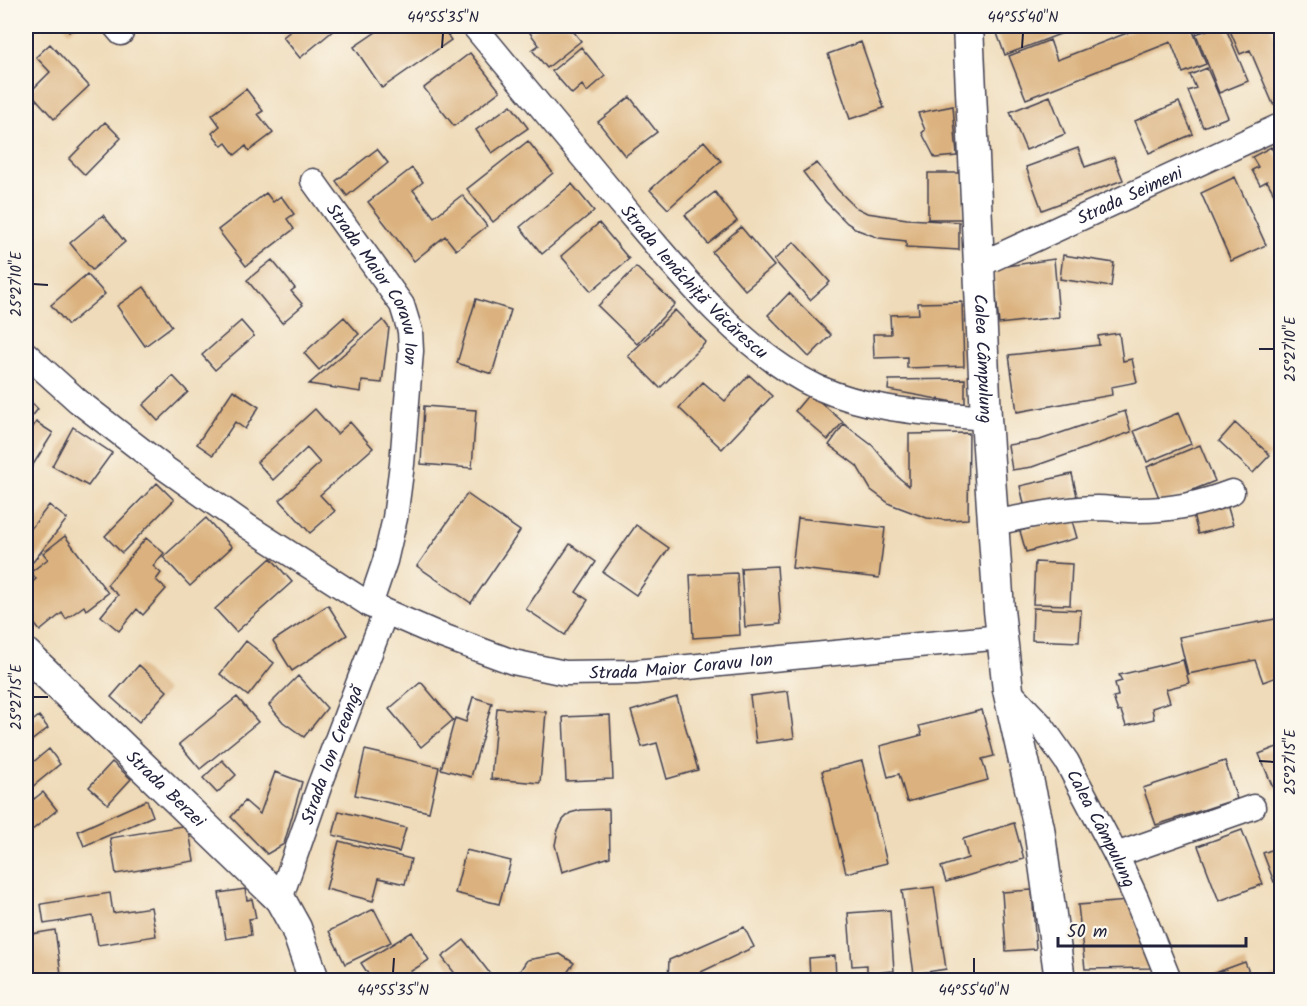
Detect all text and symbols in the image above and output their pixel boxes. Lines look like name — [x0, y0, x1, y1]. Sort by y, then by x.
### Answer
text: 44°55'35"N — [407, 6, 479, 30]
text: 44°55'40"N — [988, 6, 1058, 30]
street label: Strada Seimeni — [1073, 159, 1189, 234]
street label: Strada Maior Coravu Ion — [317, 198, 424, 366]
street label: Strada Ienăchiță Văcărescu — [612, 199, 774, 368]
text: 25°27'10"E — [5, 250, 29, 317]
street label: Calea Câmpulung — [964, 293, 999, 424]
text: 25°27'10"E — [1279, 315, 1303, 382]
street label: Strada Maior Coravu Ion — [589, 646, 774, 689]
text: 25°27'15"E — [5, 663, 29, 730]
street label: Strada Ion Creangă — [294, 680, 373, 829]
text: 25°27'15"E — [1279, 728, 1303, 795]
street label: Strada Berzei — [118, 744, 212, 836]
street label: Calea Câmpulung — [1057, 765, 1142, 893]
scale bar — [1058, 910, 1246, 948]
text: 50 m — [1067, 918, 1107, 947]
text: 44°55'35"N — [357, 979, 429, 1003]
text: 44°55'40"N — [939, 979, 1009, 1003]

